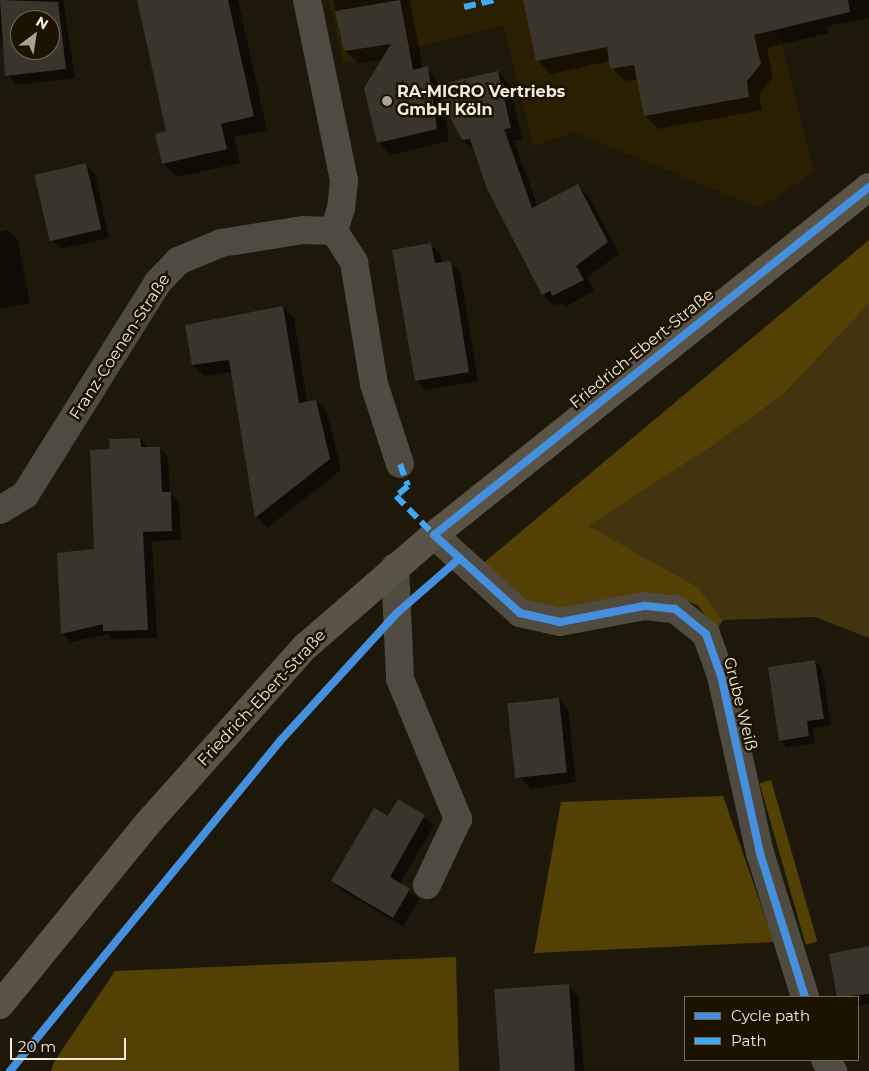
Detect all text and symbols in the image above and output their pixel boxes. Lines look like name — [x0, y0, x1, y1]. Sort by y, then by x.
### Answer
north arrow — [10, 10, 60, 60]
text: N — [33, 12, 52, 34]
place label: RA-MICRO Vertriebs GmbH Köln — [397, 82, 565, 120]
marker: RA-MICRO Vertriebs GmbH Köln — [381, 95, 393, 107]
street label: Franz-Coenen-Straße — [66, 271, 174, 423]
street label: Friedrich-Ebert-Straße — [566, 285, 718, 413]
street label: Friedrich-Ebert-Straße — [194, 626, 330, 770]
street label: Grube Weiß — [719, 655, 761, 753]
legend — [684, 996, 859, 1061]
text: Cycle path — [731, 1006, 810, 1025]
scale bar — [12, 1028, 129, 1060]
text: Path — [731, 1031, 767, 1050]
text: 20 m — [18, 1037, 56, 1056]

